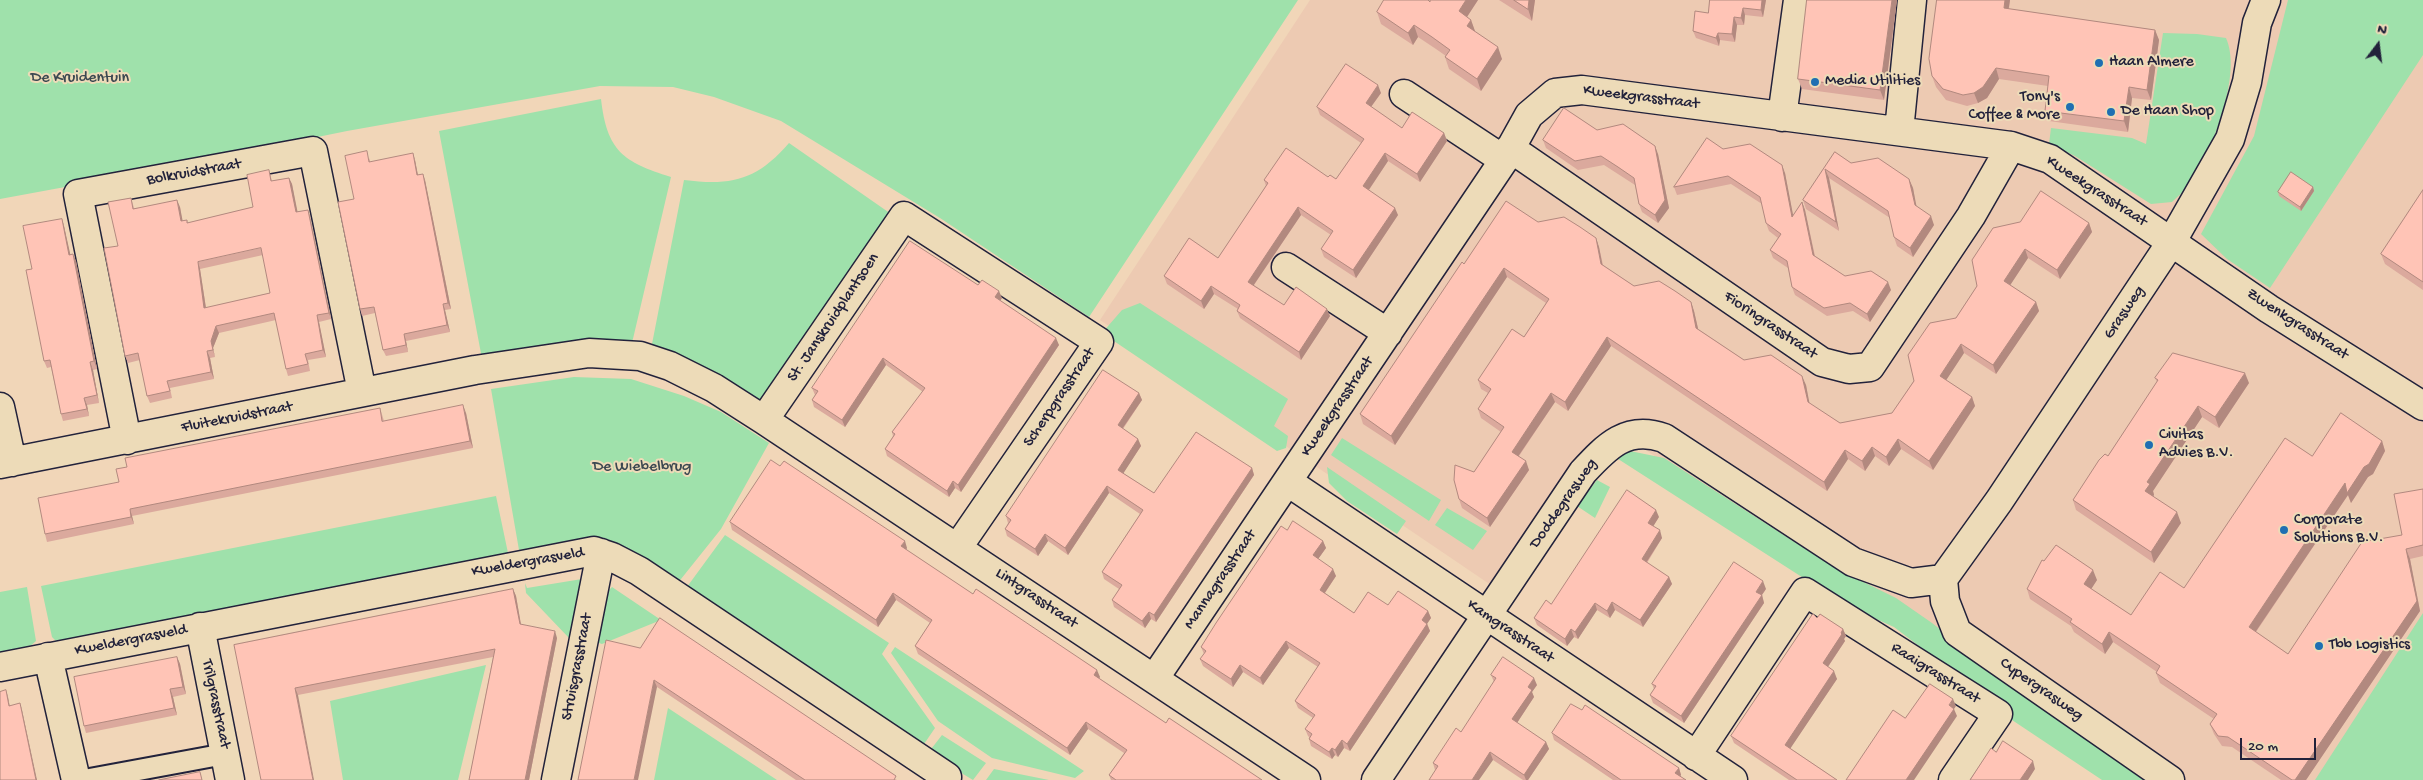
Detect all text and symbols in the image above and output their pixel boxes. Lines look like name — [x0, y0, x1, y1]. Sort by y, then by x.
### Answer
north arrow — [2353, 20, 2403, 70]
text: N — [2375, 21, 2389, 39]
place label: Haan Almere — [2109, 53, 2194, 73]
marker: Haan Almere — [2093, 57, 2105, 69]
park label: De Kruidentuin — [31, 69, 129, 89]
place label: Media Utilities — [1825, 72, 1920, 92]
marker: Media Utilities — [1809, 76, 1821, 88]
street label: Kweekgrasstraat — [1582, 81, 1700, 115]
place label: Tony's Coffee & More — [1968, 88, 2060, 126]
marker: Tony's Coffee & More — [2064, 101, 2076, 113]
place label: De Haan Shop — [2121, 102, 2214, 122]
marker: De Haan Shop — [2105, 106, 2117, 118]
street label: Kweekgrasstraat — [2042, 152, 2150, 232]
street label: Bolkruidstraat — [145, 155, 243, 191]
street label: St. Janskruidplantsoen — [784, 250, 884, 386]
street label: Grasweg — [2100, 283, 2150, 343]
street label: Zwenkgrasstraat — [2242, 285, 2352, 365]
street label: Fioringrasstraat — [1720, 288, 1820, 364]
street label: Scherpgrasstraat — [1020, 345, 1100, 451]
street label: Kweekgrasstraat — [1297, 353, 1379, 461]
street label: Fluitekruidstraat — [180, 398, 294, 438]
place label: Civitas Advies B.V. — [2159, 426, 2233, 464]
marker: Civitas Advies B.V. — [2143, 439, 2155, 451]
street label: Doddegrasweg — [1526, 455, 1602, 553]
park label: De Wiebelbrug — [593, 458, 691, 478]
place label: Corporate Solutions B.V. — [2294, 511, 2383, 549]
marker: Corporate Solutions B.V. — [2278, 524, 2290, 536]
street label: Mannagrasstraat — [1181, 527, 1261, 633]
street label: Kweldergrasveld — [470, 544, 586, 582]
street label: Lintgrasstraat — [991, 564, 1081, 634]
street label: Kamgrasstraat — [1463, 596, 1557, 668]
street label: Struisgrasstraat — [558, 612, 598, 722]
street label: Kweldergrasveld — [73, 621, 189, 661]
place label: Tbb Logistics — [2329, 636, 2410, 656]
street label: Raaigrasstraat — [1887, 639, 1983, 709]
marker: Tbb Logistics — [2313, 640, 2325, 652]
street label: Cypergrasweg — [1996, 654, 2086, 726]
street label: Trilgrasstraat — [196, 658, 234, 750]
scale bar — [2243, 728, 2319, 760]
text: 20 m — [2248, 738, 2278, 756]

